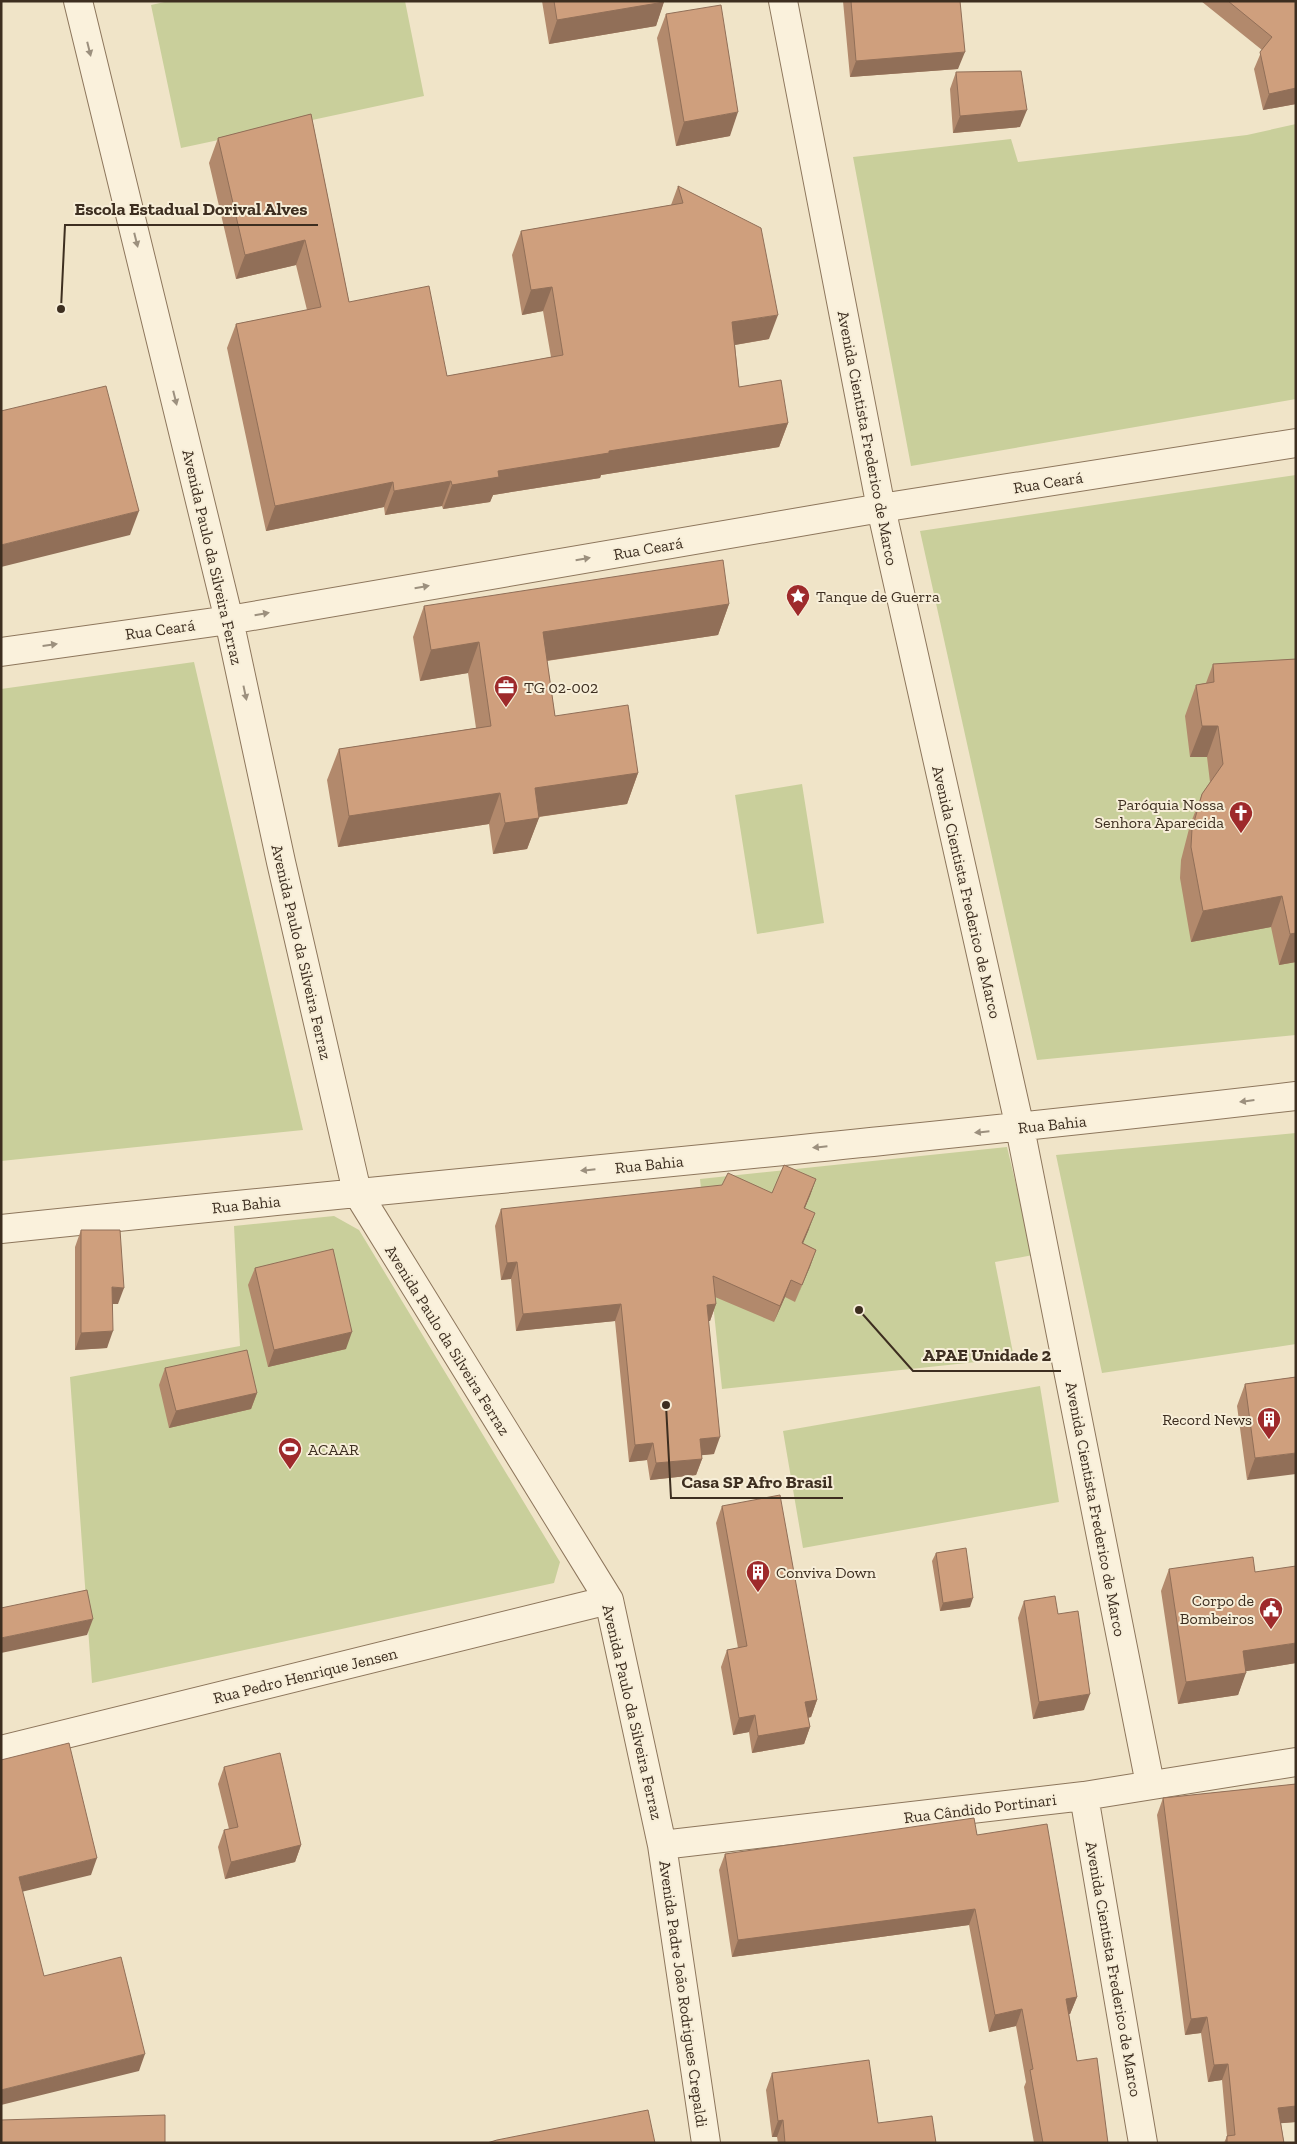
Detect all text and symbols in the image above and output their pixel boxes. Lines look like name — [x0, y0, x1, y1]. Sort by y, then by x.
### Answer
one-way arrow — [85, 41, 93, 56]
callout: Escola Estadual Dorival Alves — [65, 192, 318, 225]
text: Escola Estadual Dorival Alves — [74, 198, 308, 220]
one-way arrow — [132, 233, 140, 248]
street label: Avenida Cientista Frederico de Marco — [833, 309, 902, 567]
one-way arrow — [171, 391, 179, 406]
street label: Avenida Paulo da Silveira Ferraz — [178, 448, 247, 667]
street label: Rua Ceará — [1012, 468, 1085, 497]
street label: Rua Ceará — [612, 533, 685, 564]
one-way arrow — [575, 555, 591, 563]
one-way arrow — [415, 582, 431, 590]
place icon: Tanque de Guerra — [785, 583, 811, 617]
place label: Tanque de Guerra — [816, 587, 940, 606]
one-way arrow — [255, 610, 271, 618]
street label: Rua Ceará — [124, 615, 196, 644]
one-way arrow — [42, 641, 58, 649]
office icon: TG 02-002 — [493, 674, 519, 708]
place label: TG 02-002 — [524, 678, 598, 697]
one-way arrow — [241, 685, 249, 700]
street label: Avenida Cientista Frederico de Marco — [928, 764, 1005, 1020]
place label: Paróquia Nossa Senhora Aparecida — [1095, 795, 1224, 832]
church icon: Paróquia Nossa Senhora Aparecida — [1228, 800, 1254, 834]
street label: Avenida Paulo da Silveira Ferraz — [267, 843, 336, 1062]
one-way arrow — [1239, 1097, 1255, 1105]
street label: Rua Bahia — [1017, 1111, 1088, 1138]
one-way arrow — [973, 1128, 989, 1136]
one-way arrow — [811, 1143, 827, 1151]
street label: Rua Bahia — [614, 1151, 685, 1178]
one-way arrow — [580, 1166, 596, 1174]
street label: Rua Bahia — [211, 1191, 282, 1218]
street label: Avenida Paulo da Silveira Ferraz — [381, 1242, 514, 1439]
callout: APAE Unidade 2 — [913, 1338, 1061, 1371]
text: APAE Unidade 2 — [923, 1344, 1051, 1366]
street label: Avenida Cientista Frederico de Marco — [1061, 1380, 1130, 1638]
building icon: Record News — [1256, 1406, 1282, 1440]
place label: Record News — [1162, 1410, 1252, 1429]
sports icon: ACAAR — [277, 1436, 303, 1470]
place label: ACAAR — [308, 1440, 359, 1459]
callout: Casa SP Afro Brasil — [671, 1465, 843, 1498]
text: Casa SP Afro Brasil — [681, 1471, 833, 1493]
building icon: Conviva Down — [745, 1559, 771, 1593]
place label: Conviva Down — [776, 1563, 877, 1582]
place label: Corpo de Bombeiros — [1180, 1591, 1254, 1628]
public building icon: Corpo de Bombeiros — [1258, 1596, 1284, 1630]
street label: Avenida Paulo da Silveira Ferraz — [598, 1603, 667, 1822]
street label: Rua Pedro Henrique Jensen — [211, 1643, 400, 1708]
street label: Rua Cândido Portinari — [903, 1790, 1058, 1827]
street label: Avenida Cientista Frederico de Marco — [1082, 1840, 1145, 2098]
street label: Avenida Padre João Rodrigues Crepaldi — [655, 1860, 712, 2129]

